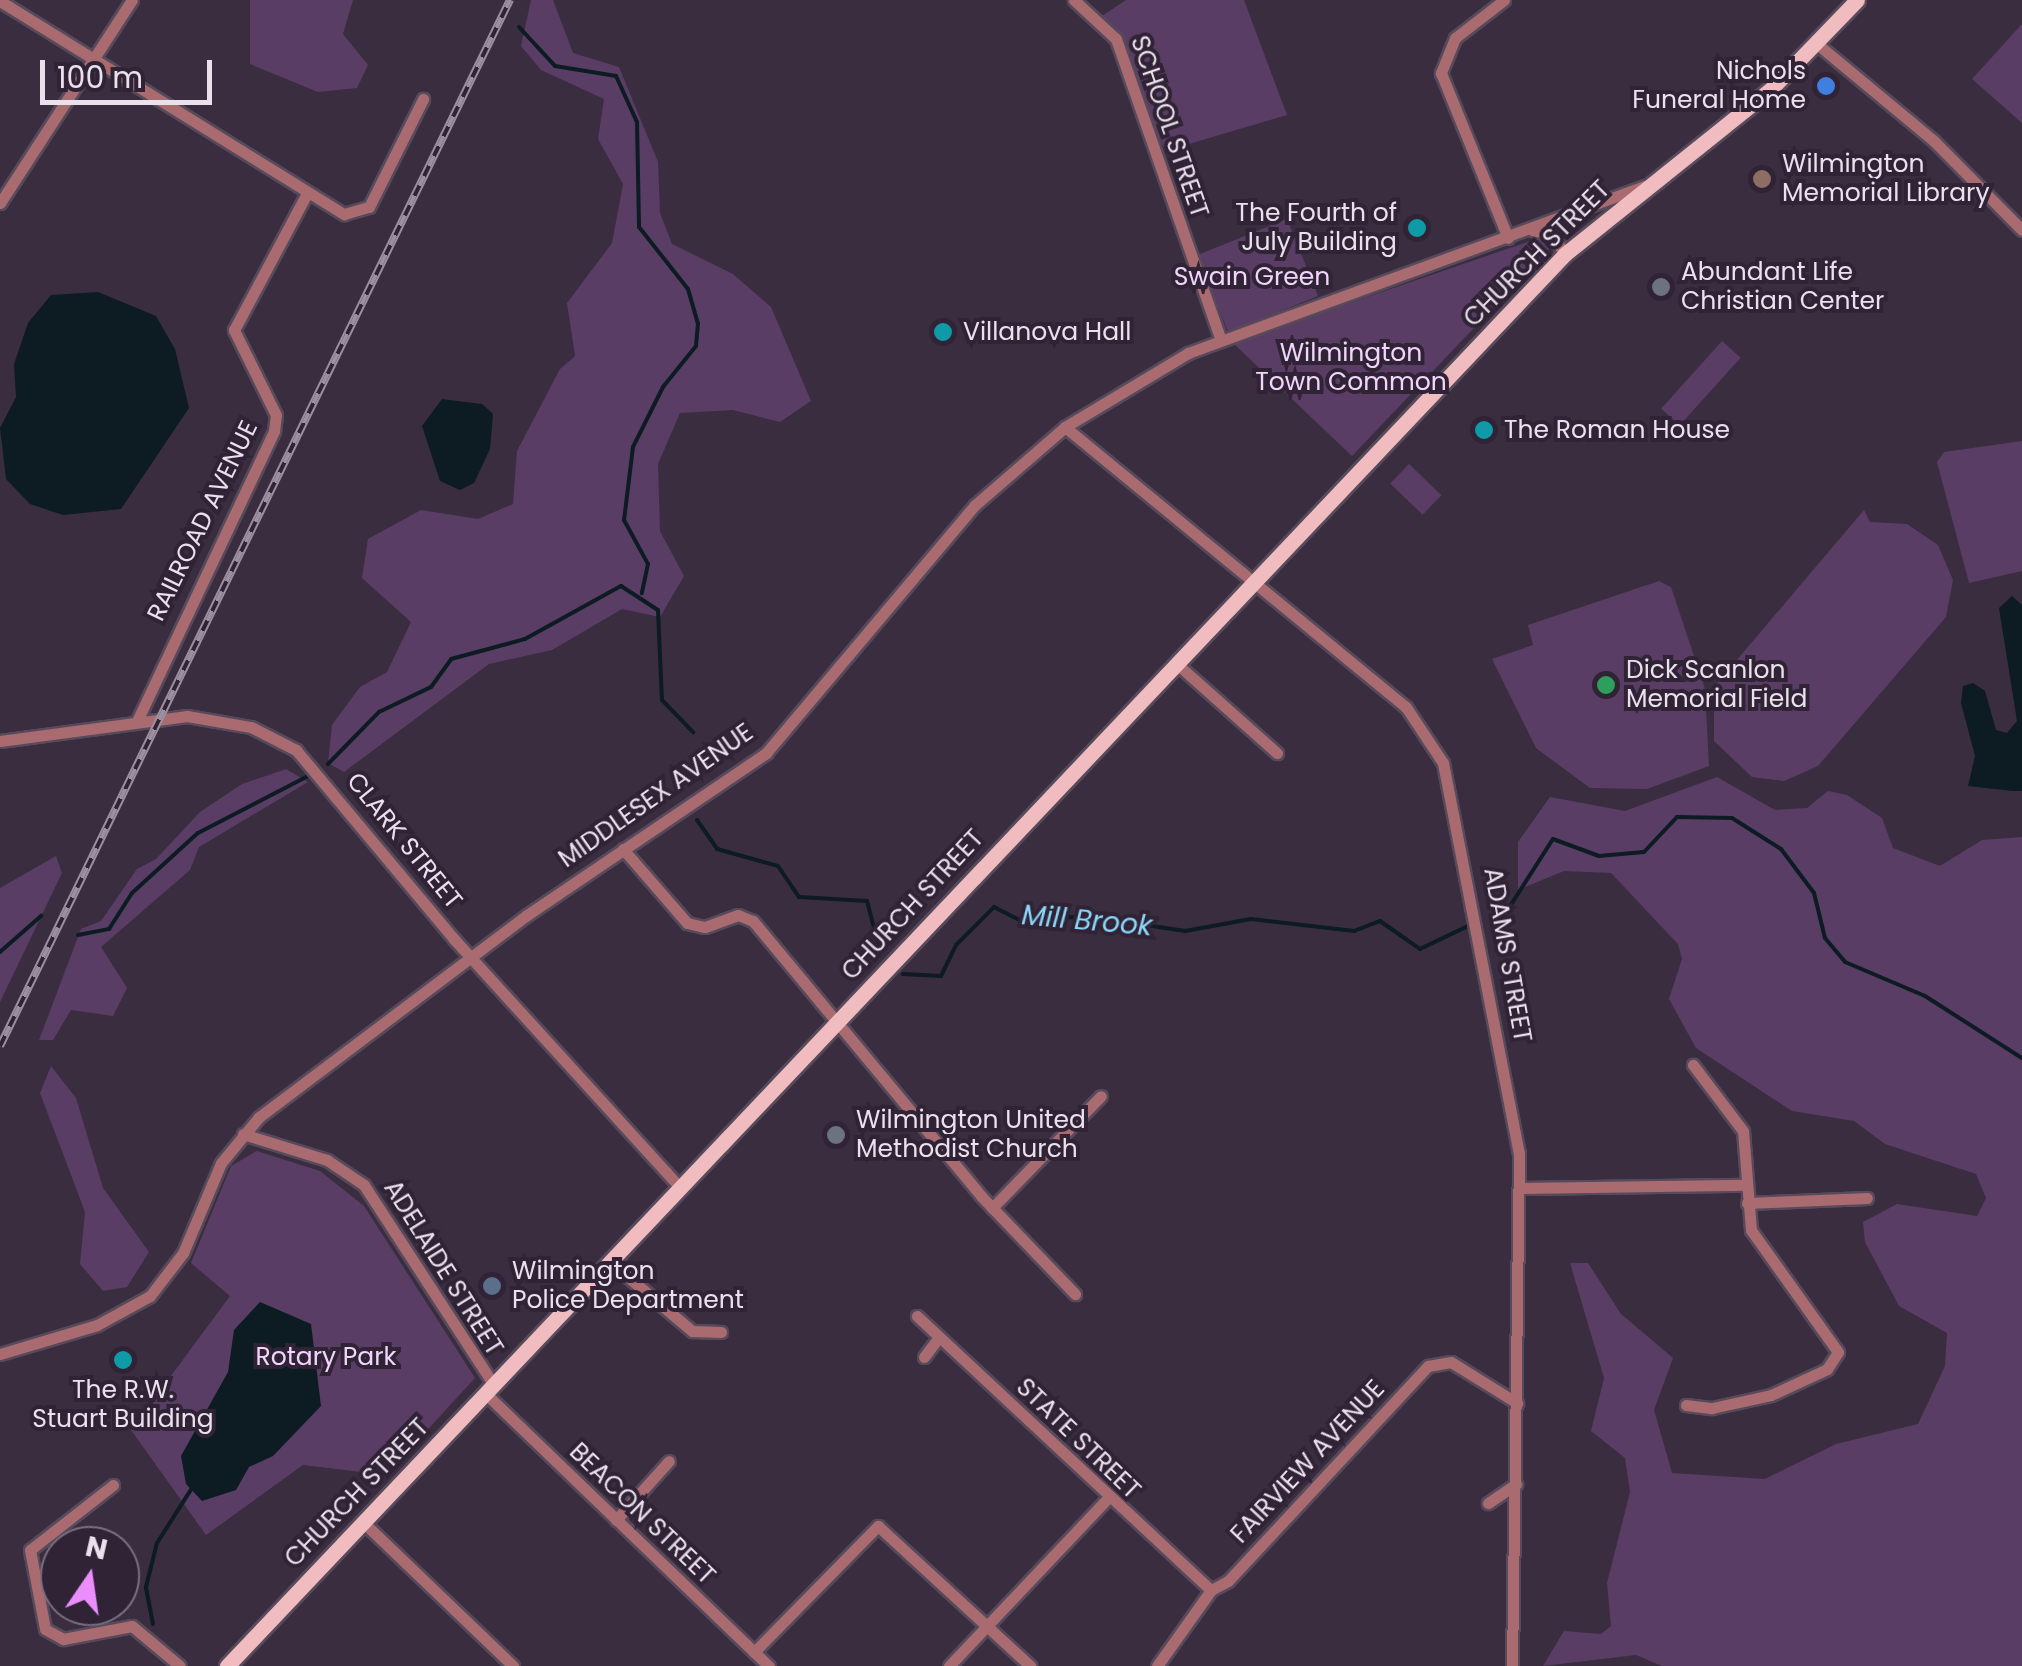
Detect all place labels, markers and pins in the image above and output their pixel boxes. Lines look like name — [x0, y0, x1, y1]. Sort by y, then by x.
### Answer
place label: Nichols Funeral Home — [1632, 57, 1806, 116]
marker: Nichols Funeral Home — [1815, 75, 1837, 97]
place label: Wilmington Memorial Library — [1782, 150, 1989, 209]
marker: Wilmington Memorial Library — [1751, 168, 1773, 190]
place label: The Fourth of July Building — [1235, 199, 1397, 258]
marker: The Fourth of July Building — [1406, 217, 1428, 239]
place label: Abundant Life Christian Center — [1681, 258, 1884, 317]
marker: Abundant Life Christian Center — [1650, 276, 1672, 298]
place label: Villanova Hall — [963, 317, 1131, 347]
marker: Villanova Hall — [932, 321, 954, 343]
place label: The Roman House — [1504, 415, 1730, 445]
marker: The Roman House — [1473, 419, 1495, 441]
place label: Dick Scanlon Memorial Field — [1626, 656, 1807, 715]
marker: Dick Scanlon Memorial Field — [1595, 674, 1617, 696]
place label: Wilmington United Methodist Church — [856, 1106, 1086, 1165]
marker: Wilmington United Methodist Church — [825, 1124, 847, 1146]
place label: Wilmington Police Department — [512, 1257, 744, 1316]
marker: Wilmington Police Department — [481, 1275, 503, 1297]
marker: The R.W. Stuart Building — [112, 1349, 134, 1371]
place label: The R.W. Stuart Building — [32, 1376, 214, 1435]

